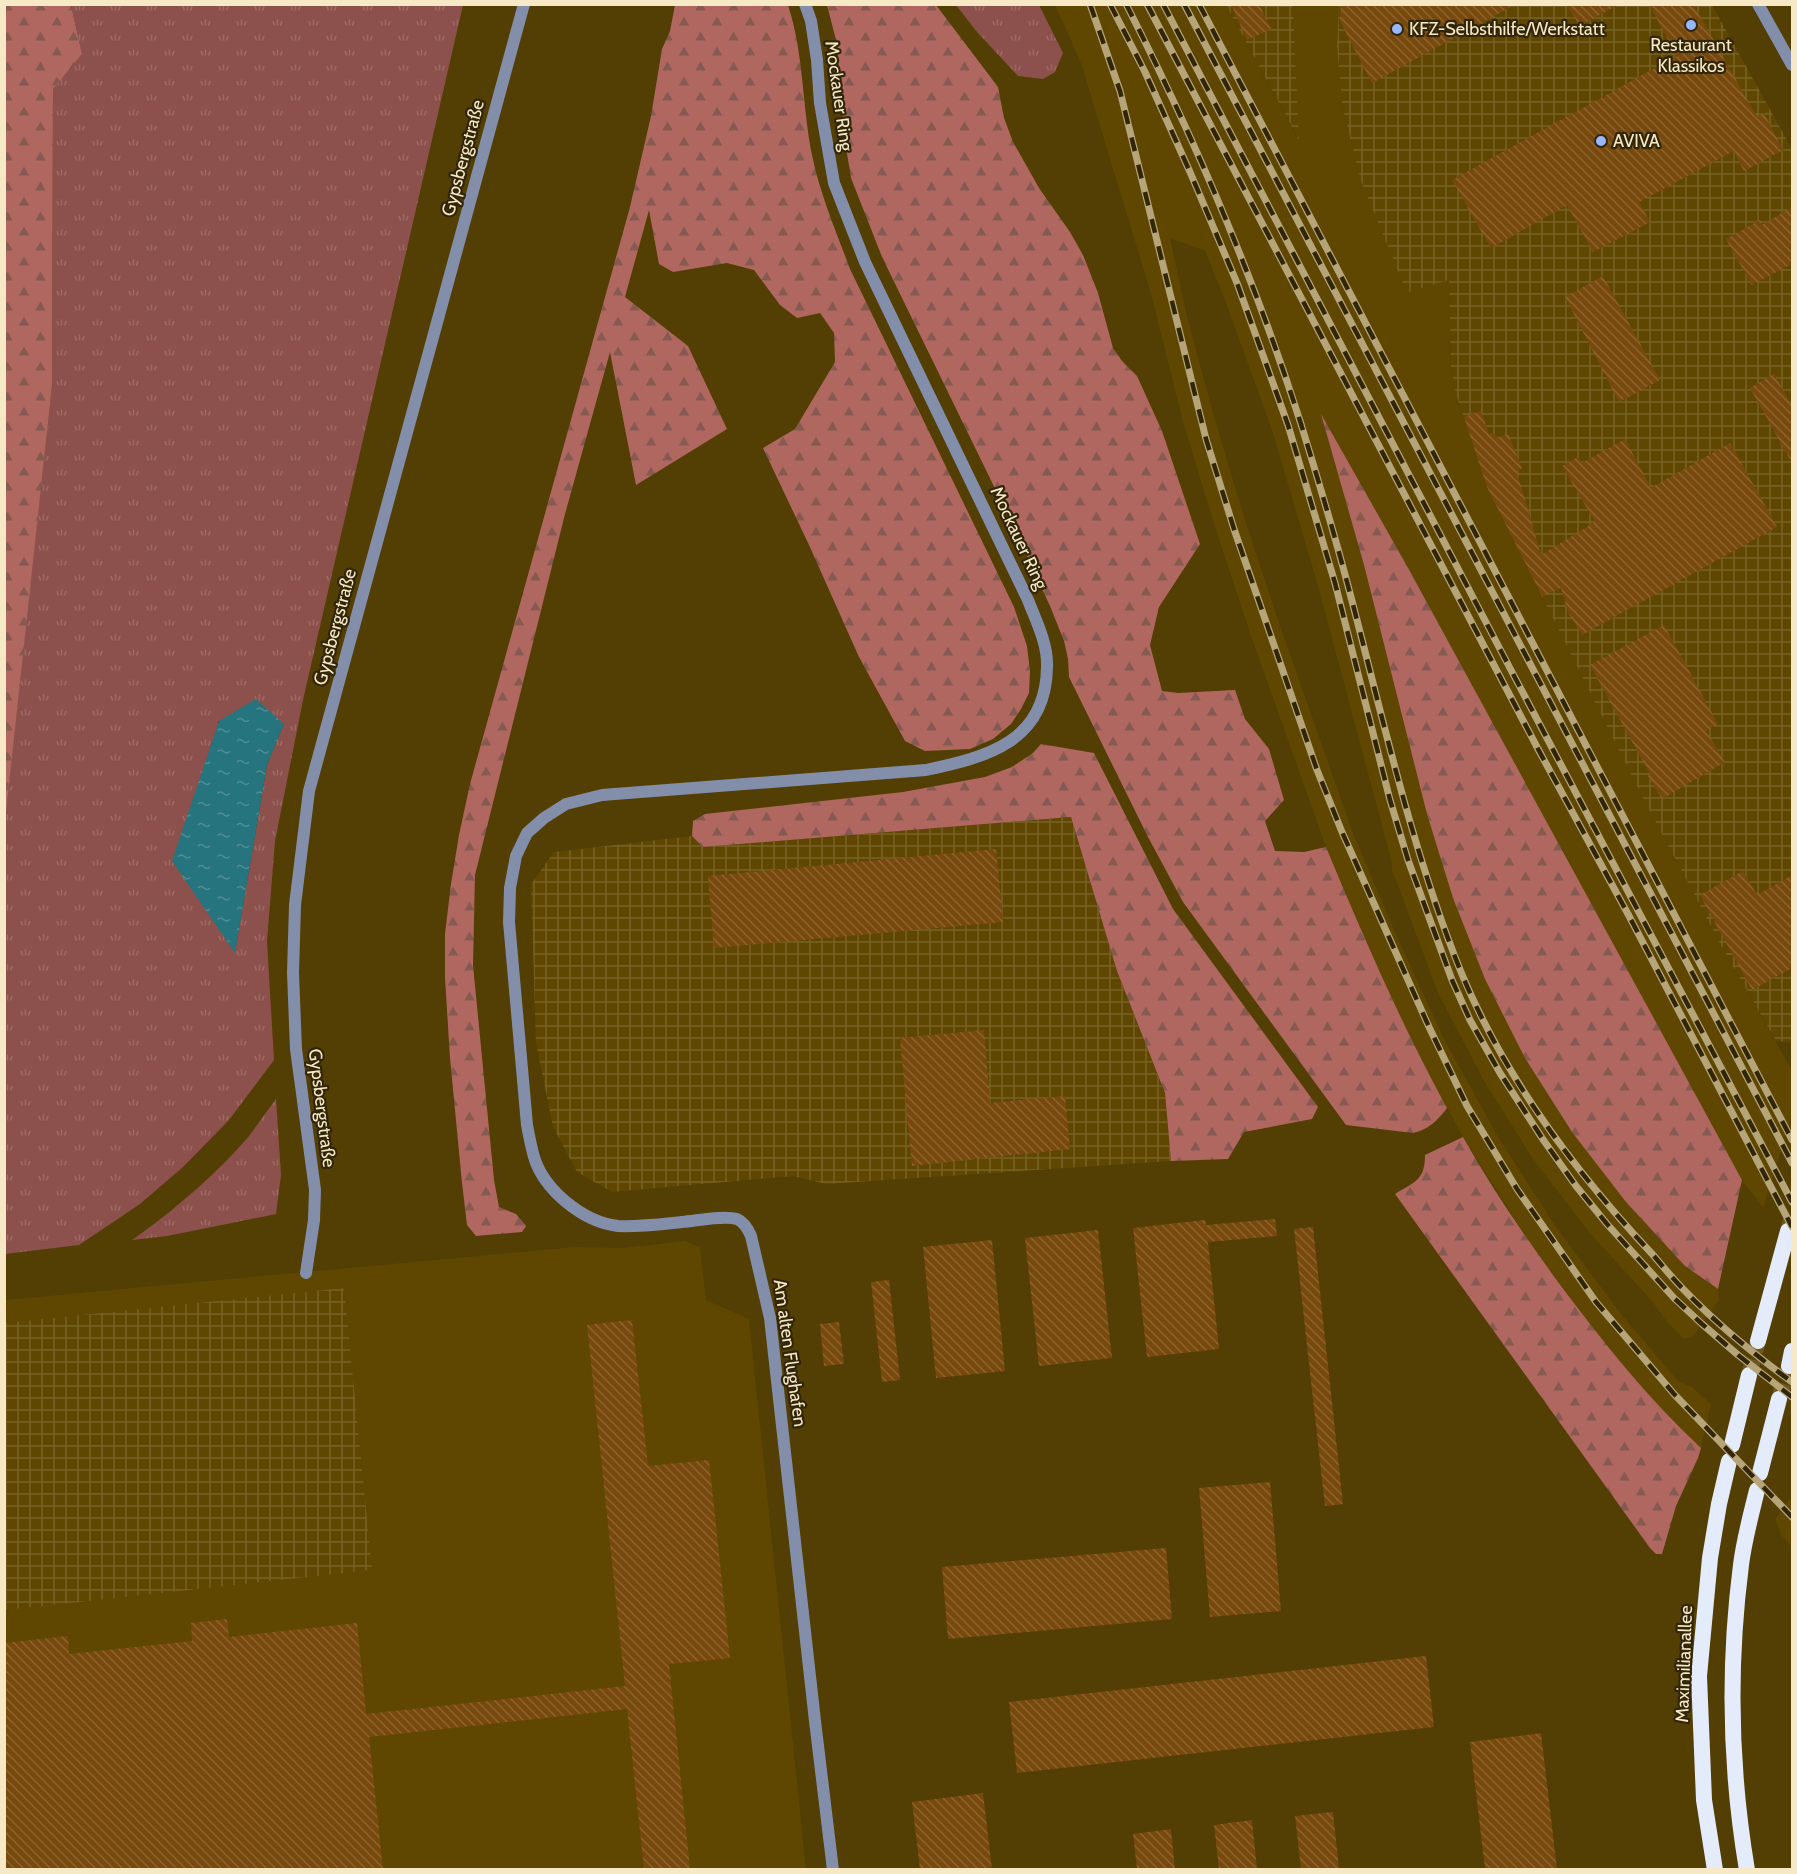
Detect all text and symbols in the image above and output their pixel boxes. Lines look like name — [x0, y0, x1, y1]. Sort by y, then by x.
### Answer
place label: KFZ-Selbsthilfe/Werkstatt — [1409, 18, 1605, 40]
marker: Restaurant Klassikos — [1684, 18, 1698, 32]
marker: KFZ-Selbsthilfe/Werkstatt — [1390, 22, 1404, 36]
place label: Restaurant Klassikos — [1650, 34, 1732, 77]
street label: Mockauer Ring — [820, 39, 858, 154]
street label: Gypsbergstraße — [437, 97, 489, 219]
place label: AVIVA — [1613, 130, 1660, 152]
marker: AVIVA — [1594, 134, 1608, 148]
street label: Mockauer Ring — [986, 483, 1053, 594]
street label: Gypsbergstraße — [309, 566, 361, 688]
street label: Gypsbergstraße — [304, 1047, 340, 1169]
street label: Am alten Flughafen — [769, 1278, 811, 1428]
street label: Maximilianallee — [1671, 1605, 1697, 1723]

